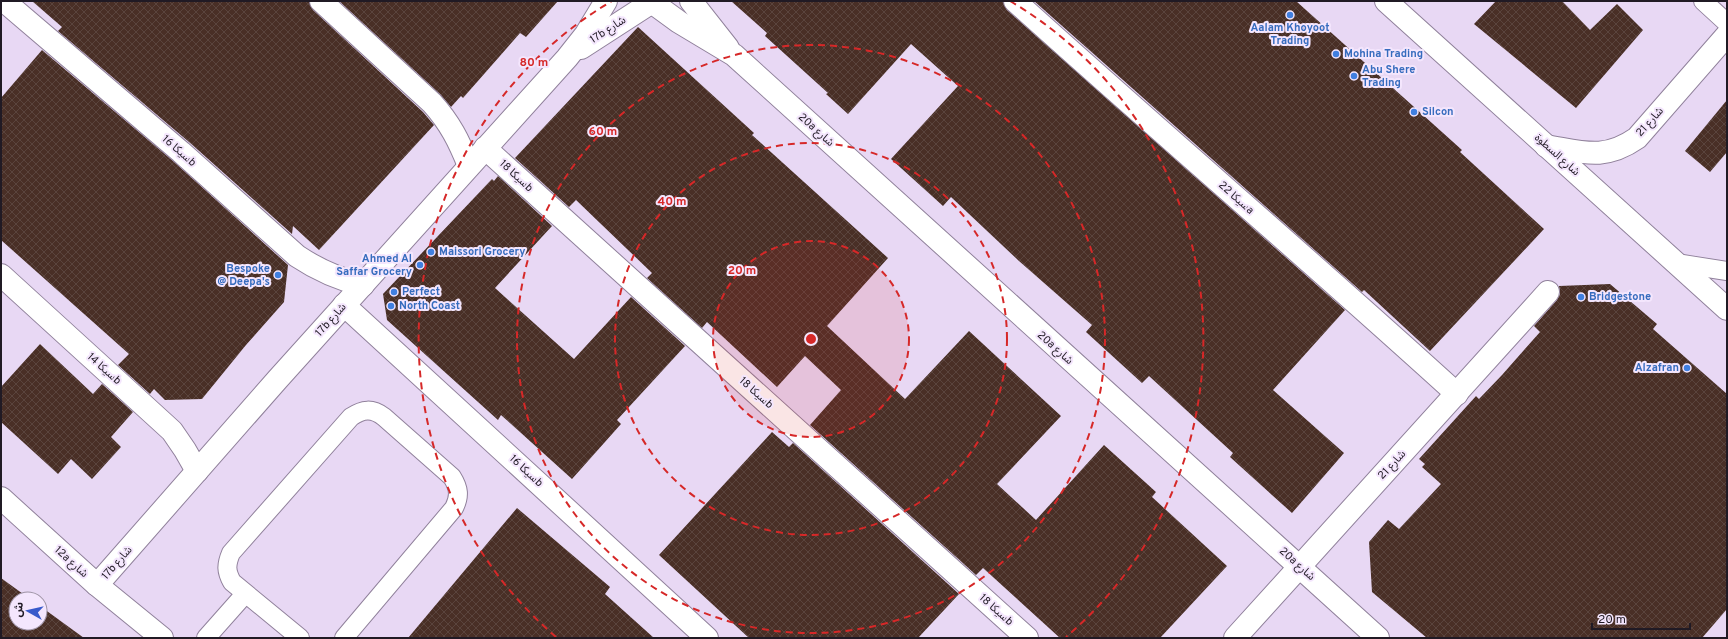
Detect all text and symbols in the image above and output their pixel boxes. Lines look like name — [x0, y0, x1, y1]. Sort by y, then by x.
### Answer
marker: Aalam Khoyoot Trading — [1285, 10, 1295, 20]
street label: 17b شارع — [587, 13, 629, 47]
place label: Aalam Khoyoot Trading — [1250, 21, 1330, 48]
place label: Mohina Trading — [1344, 47, 1423, 61]
marker: Mohina Trading — [1331, 49, 1341, 59]
text: 80 m — [520, 55, 548, 71]
place label: Abu Shere Trading — [1362, 63, 1415, 90]
marker: Abu Shere Trading — [1349, 71, 1359, 81]
street label: شارع 21 — [1633, 104, 1667, 140]
place label: Silcon — [1422, 105, 1454, 119]
marker: Silcon — [1409, 107, 1419, 117]
street label: 20a شارع — [795, 110, 837, 150]
text: 60 m — [589, 124, 617, 140]
street label: شارع السطوة — [1531, 131, 1583, 179]
street label: سيكا 16b — [159, 132, 199, 170]
street label: سيكا 18b — [496, 157, 536, 195]
street label: سيكا 22a — [1215, 178, 1257, 218]
text: 40 m — [657, 194, 687, 210]
place label: Maissori Grocery — [439, 245, 526, 259]
marker: Maissori Grocery — [426, 247, 436, 257]
place label: Ahmed Al Saffar Grocery — [336, 252, 412, 279]
marker: Ahmed Al Saffar Grocery — [415, 260, 425, 270]
place label: Bespoke @ Deepa's — [217, 262, 270, 289]
text: 20 m — [728, 263, 756, 279]
marker: Bespoke @ Deepa's — [273, 270, 283, 280]
place label: Perfect — [402, 285, 440, 299]
marker: Perfect — [389, 287, 399, 297]
place label: Bridgestone — [1589, 290, 1651, 304]
marker: Bridgestone — [1576, 292, 1586, 302]
place label: North Coast — [399, 299, 460, 313]
street label: 17b شارع — [312, 300, 350, 340]
marker: North Coast — [386, 301, 396, 311]
street label: 20a شارع — [1034, 328, 1076, 368]
centre of rings — [804, 332, 818, 346]
street label: سيكا 14b — [84, 350, 124, 388]
place label: Alzafran — [1635, 361, 1679, 375]
marker: Alzafran — [1682, 363, 1692, 373]
street label: سيكا 18b — [736, 374, 776, 412]
street label: شارع 21 — [1375, 447, 1409, 483]
street label: سيكا 16b — [506, 452, 546, 490]
street label: 12a شارع — [51, 543, 91, 581]
street label: 17b شارع — [99, 543, 136, 583]
street label: 20a شارع — [1276, 544, 1318, 584]
north arrow — [8, 591, 48, 631]
street label: سيكا 18b — [976, 591, 1016, 629]
text: ش — [11, 601, 27, 618]
scale bar — [1592, 605, 1690, 631]
text: 20 m — [1598, 612, 1626, 628]

